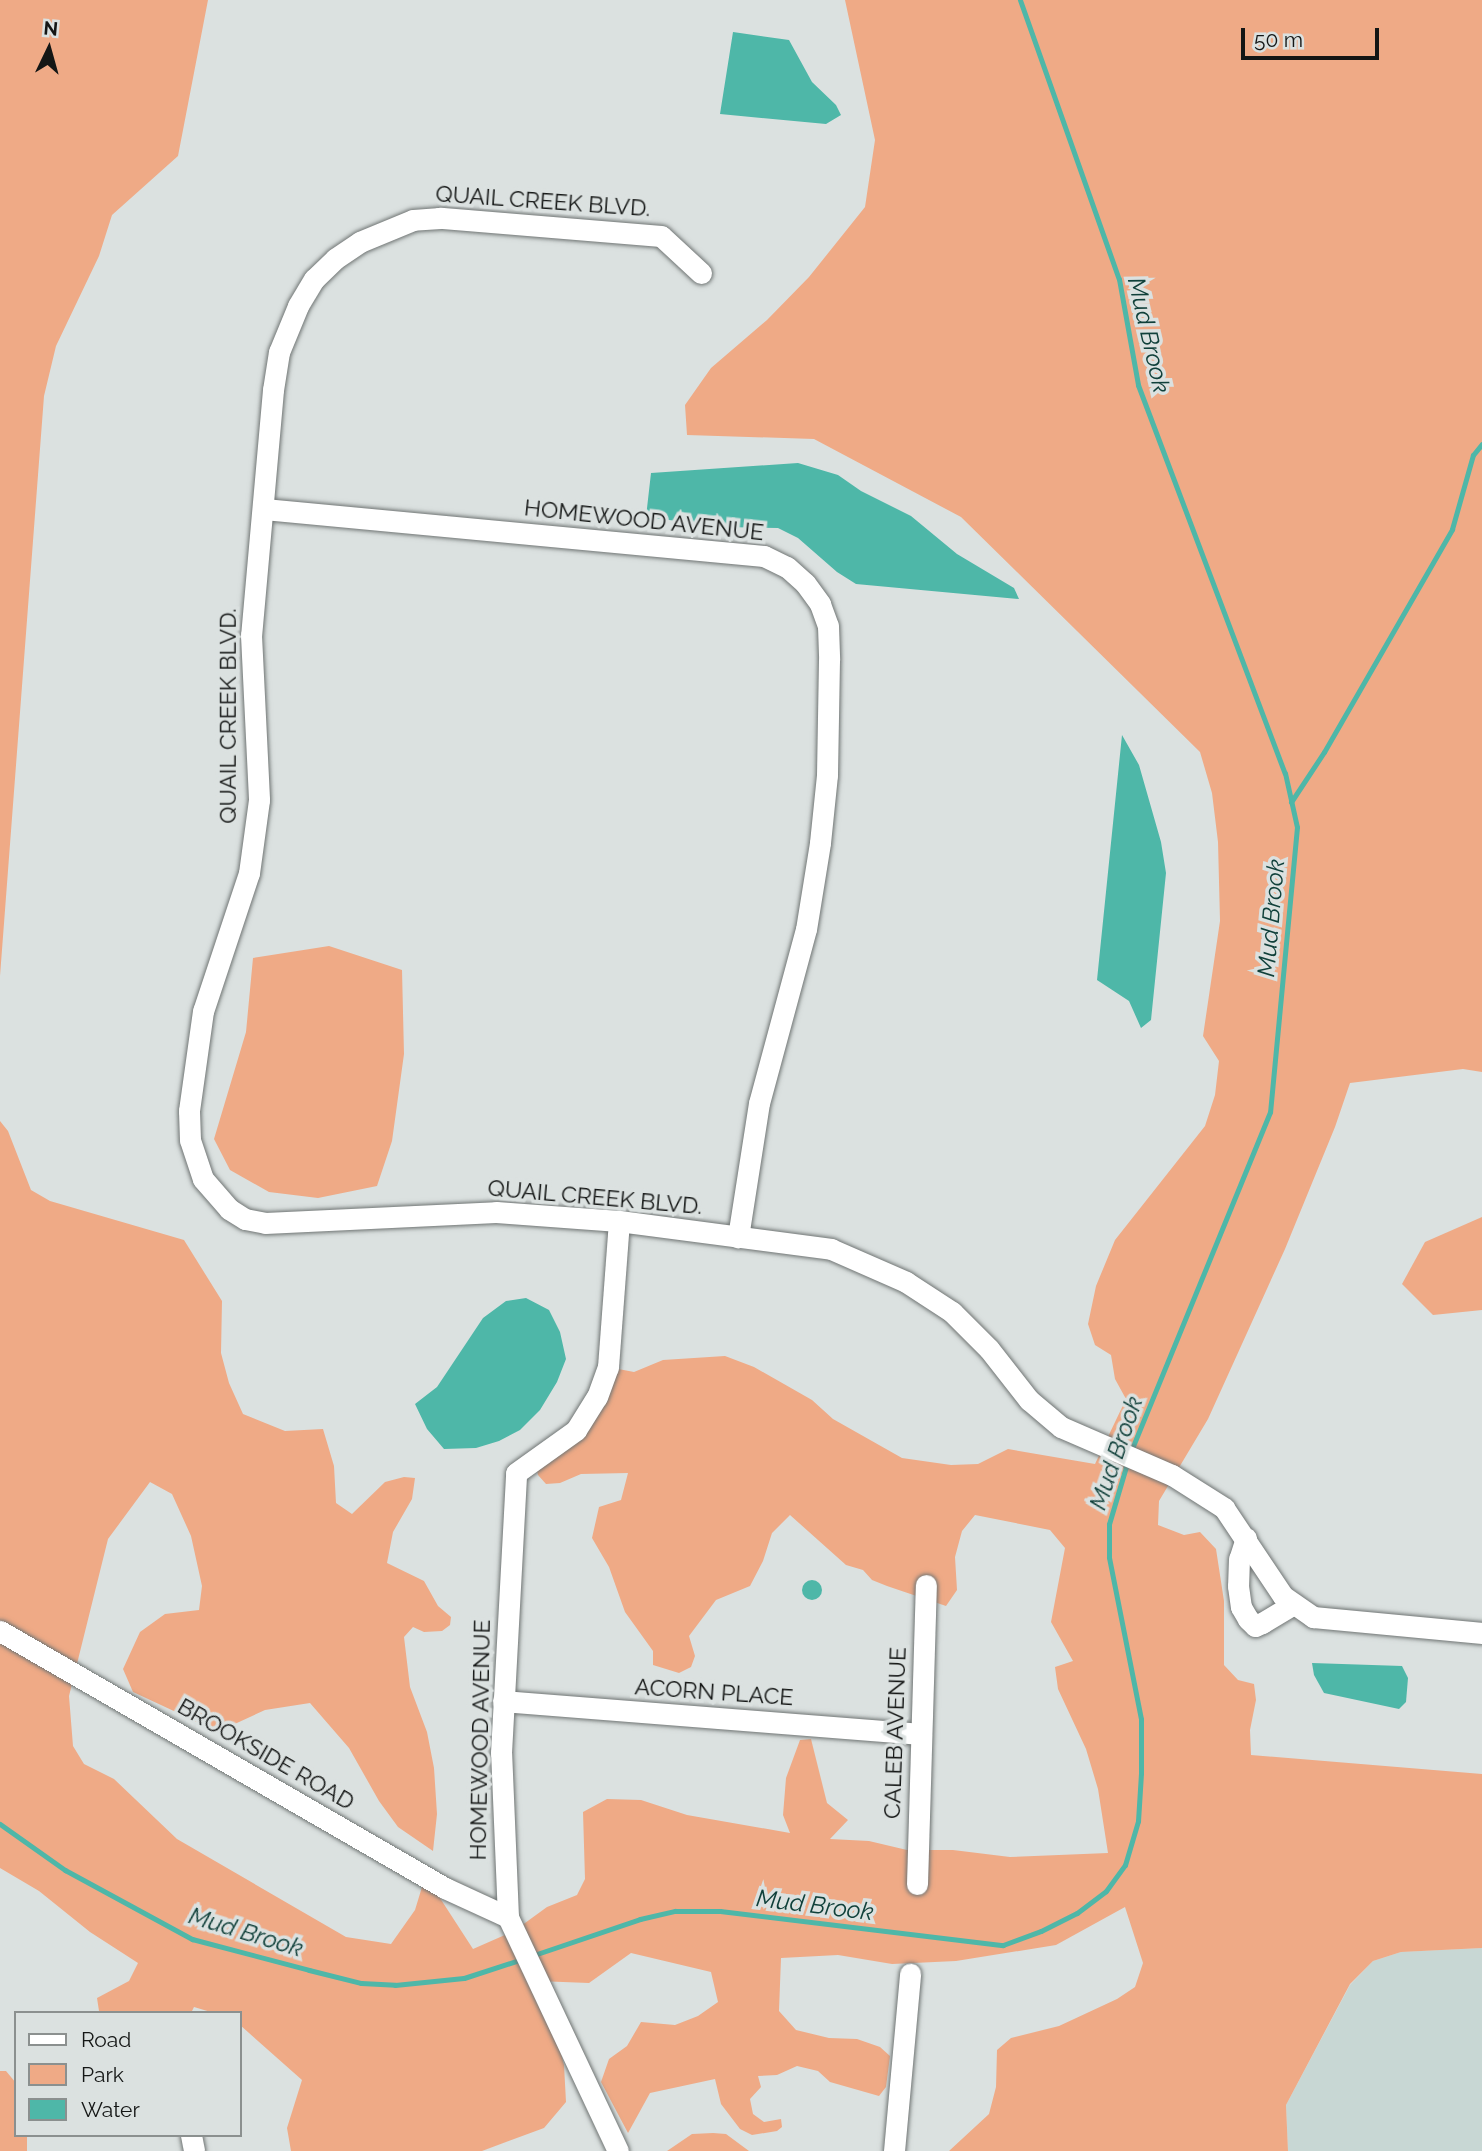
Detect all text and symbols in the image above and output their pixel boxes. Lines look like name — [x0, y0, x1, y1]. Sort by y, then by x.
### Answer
north arrow — [14, 14, 84, 84]
scale bar — [1244, 14, 1382, 58]
text: N — [43, 16, 59, 40]
text: 50 m — [1254, 27, 1303, 52]
street label: QUAIL CREEK BLVD. — [434, 180, 652, 222]
water label: Mud Brook — [1122, 274, 1176, 396]
street label: HOMEWOOD AVENUE — [522, 494, 766, 546]
street label: QUAIL CREEK BLVD. — [214, 608, 242, 824]
water label: Mud Brook — [1252, 858, 1290, 978]
street label: QUAIL CREEK BLVD. — [486, 1174, 704, 1220]
water label: Mud Brook — [1083, 1393, 1149, 1513]
street label: HOMEWOOD AVENUE — [464, 1619, 496, 1861]
street label: CALEB AVENUE — [878, 1646, 912, 1820]
street label: ACORN PLACE — [634, 1673, 794, 1711]
street label: BROOKSIDE ROAD — [173, 1692, 359, 1816]
water label: Mud Brook — [755, 1884, 875, 1926]
water label: Mud Brook — [185, 1901, 307, 1963]
legend — [14, 2011, 242, 2137]
text: Road — [81, 2027, 131, 2052]
text: Park — [81, 2062, 124, 2087]
text: Water — [81, 2097, 140, 2122]

